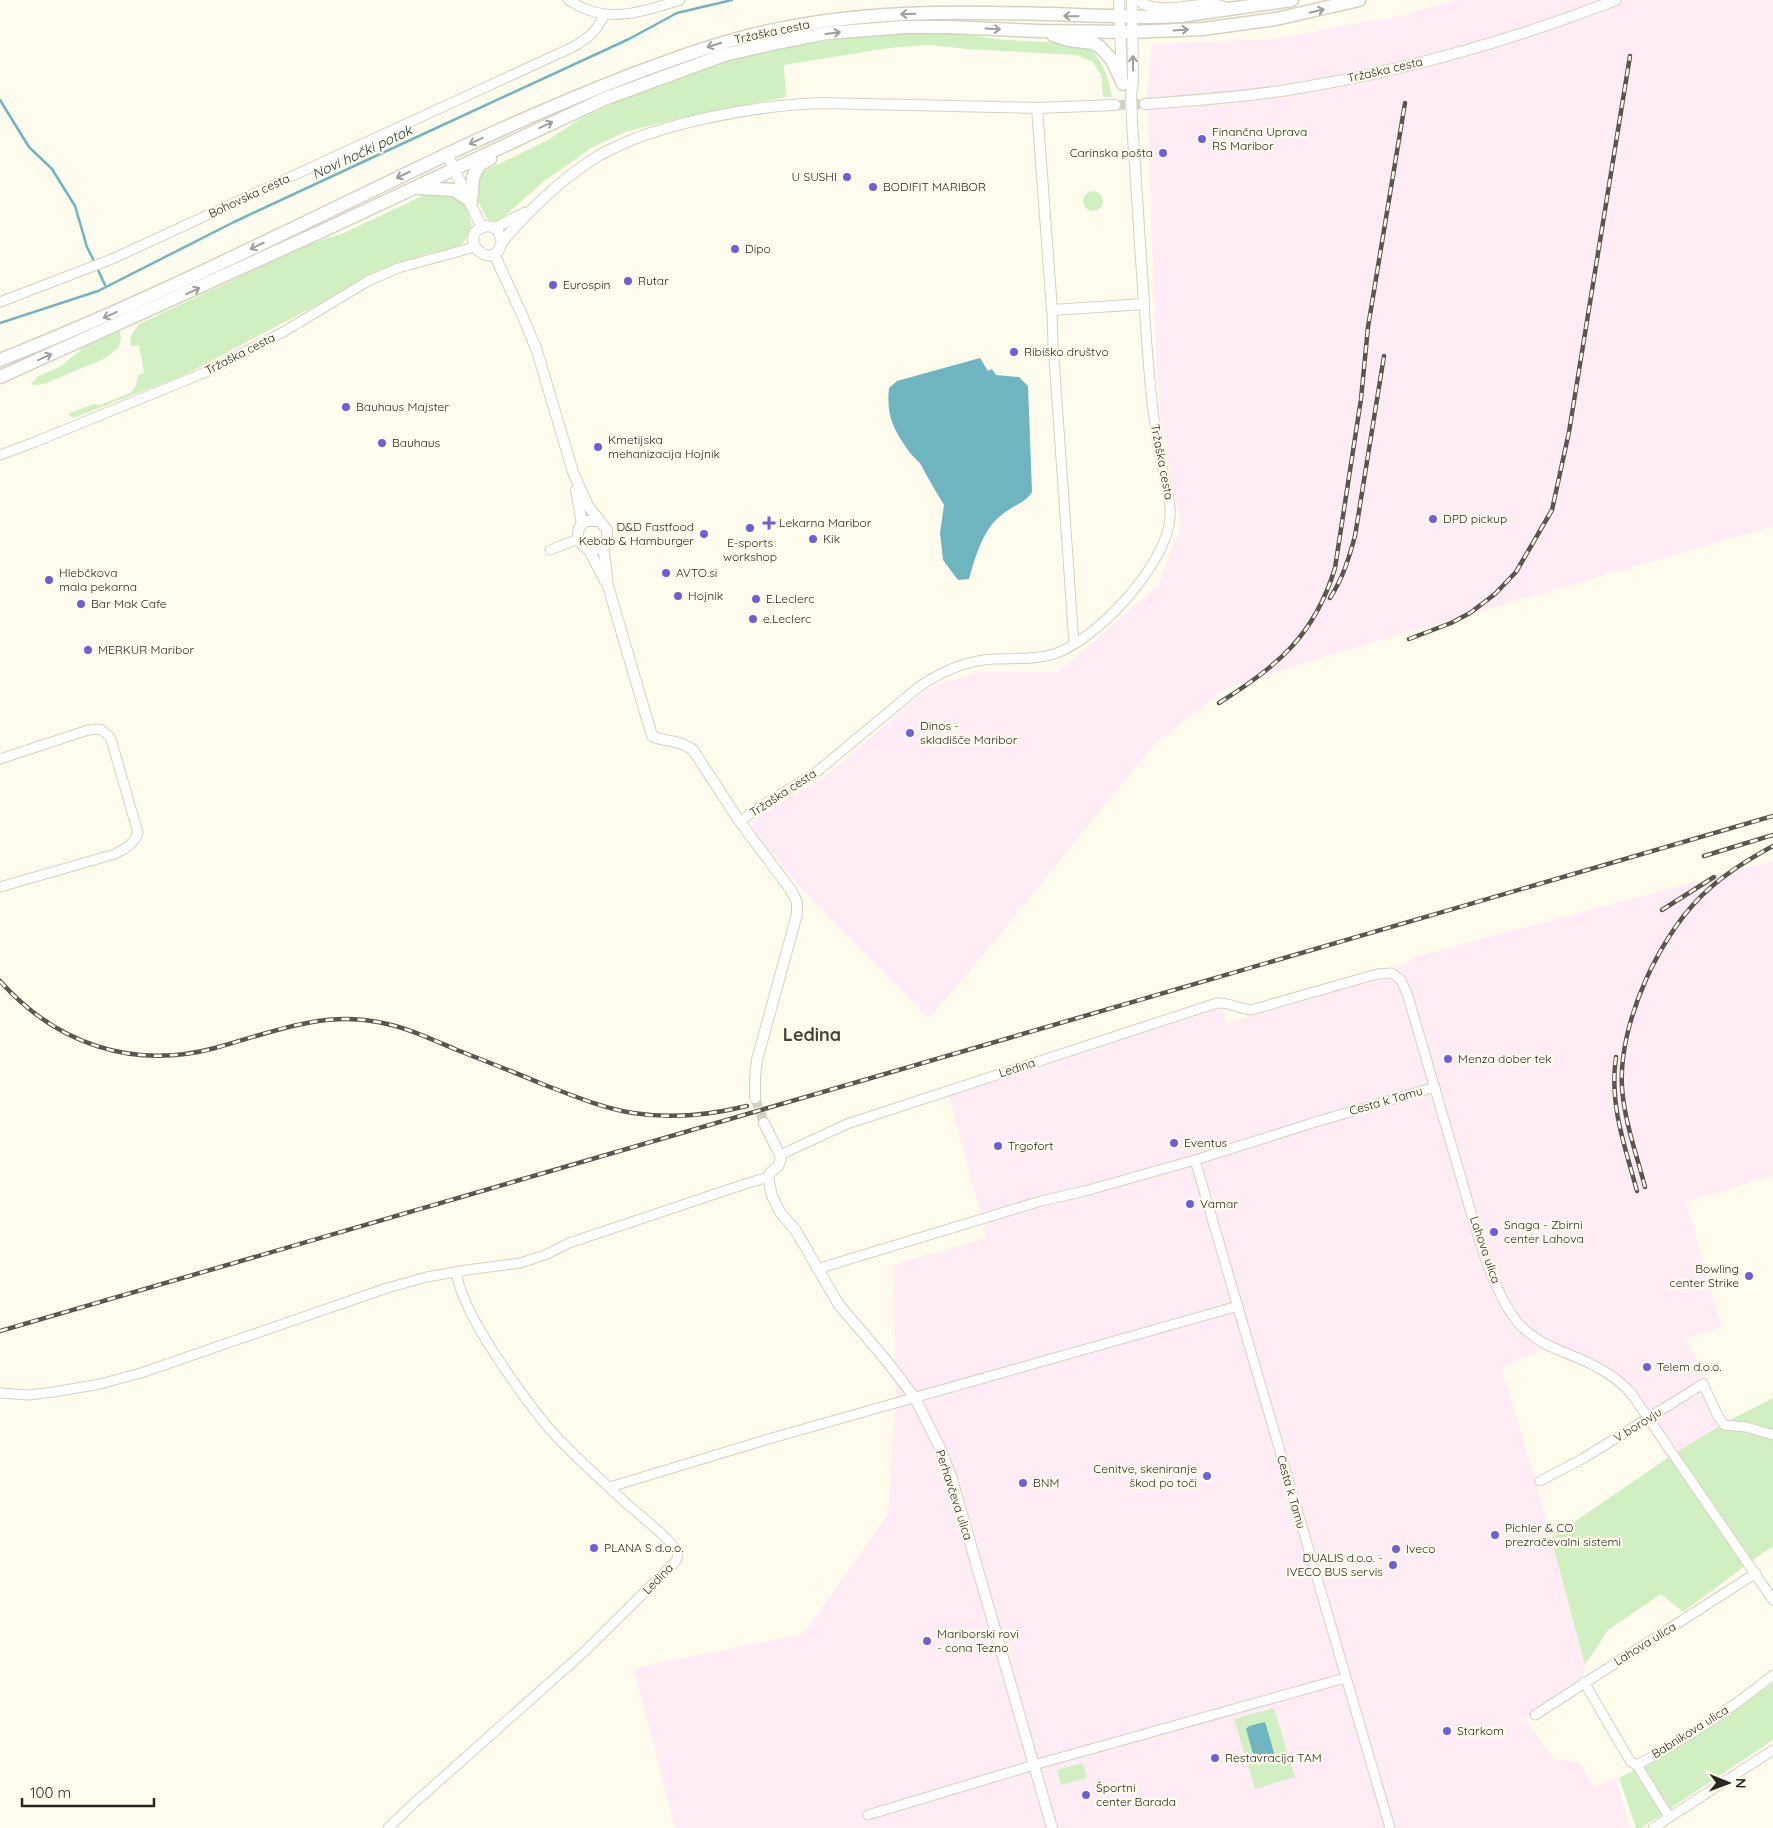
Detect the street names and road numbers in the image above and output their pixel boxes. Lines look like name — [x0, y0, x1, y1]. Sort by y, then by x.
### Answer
street label: Tržaška cesta — [733, 16, 811, 47]
street label: Tržaška cesta — [1346, 54, 1424, 85]
street label: Bohovska cesta — [206, 170, 292, 221]
street label: Tržaška cesta — [202, 329, 277, 378]
street label: Tržaška cesta — [1148, 423, 1177, 501]
street label: Tržaška cesta — [746, 765, 819, 820]
street label: Ledina — [997, 1055, 1037, 1080]
street label: Cesta k Tamu — [1347, 1083, 1424, 1118]
street label: Lahova ulica — [1467, 1214, 1504, 1285]
street label: V borovju — [1611, 1404, 1665, 1445]
street label: Perhavčeva ulica — [933, 1448, 976, 1542]
street label: Cesta k Tamu — [1274, 1453, 1309, 1530]
street label: Ledina — [639, 1560, 676, 1597]
street label: Lahova ulica — [1611, 1619, 1678, 1669]
street label: Babnikova ulica — [1649, 1702, 1731, 1761]

